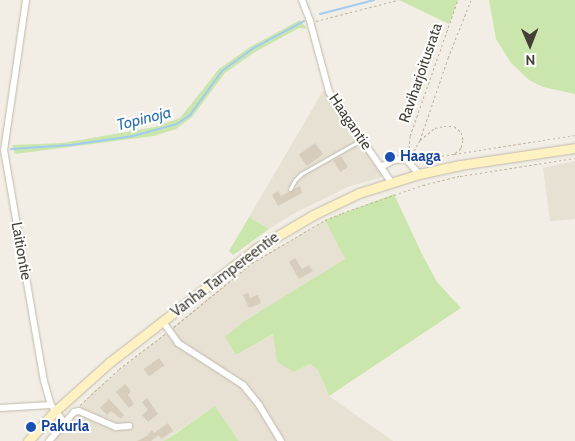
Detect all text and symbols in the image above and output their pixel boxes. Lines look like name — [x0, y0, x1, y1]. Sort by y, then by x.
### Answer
north arrow — [505, 20, 555, 70]
street label: Raviharjoitusrata — [396, 21, 446, 125]
text: N — [525, 51, 535, 69]
street label: Haagantie — [325, 91, 375, 153]
water label: Topinoja — [115, 103, 173, 135]
place label: Haaga — [400, 148, 441, 166]
marker: Haaga — [384, 151, 396, 163]
street label: Laitiontie — [7, 221, 35, 281]
street label: Vanha Tampereentie — [168, 229, 282, 321]
place label: Pakurla — [41, 418, 89, 436]
marker: Pakurla — [25, 421, 37, 433]

